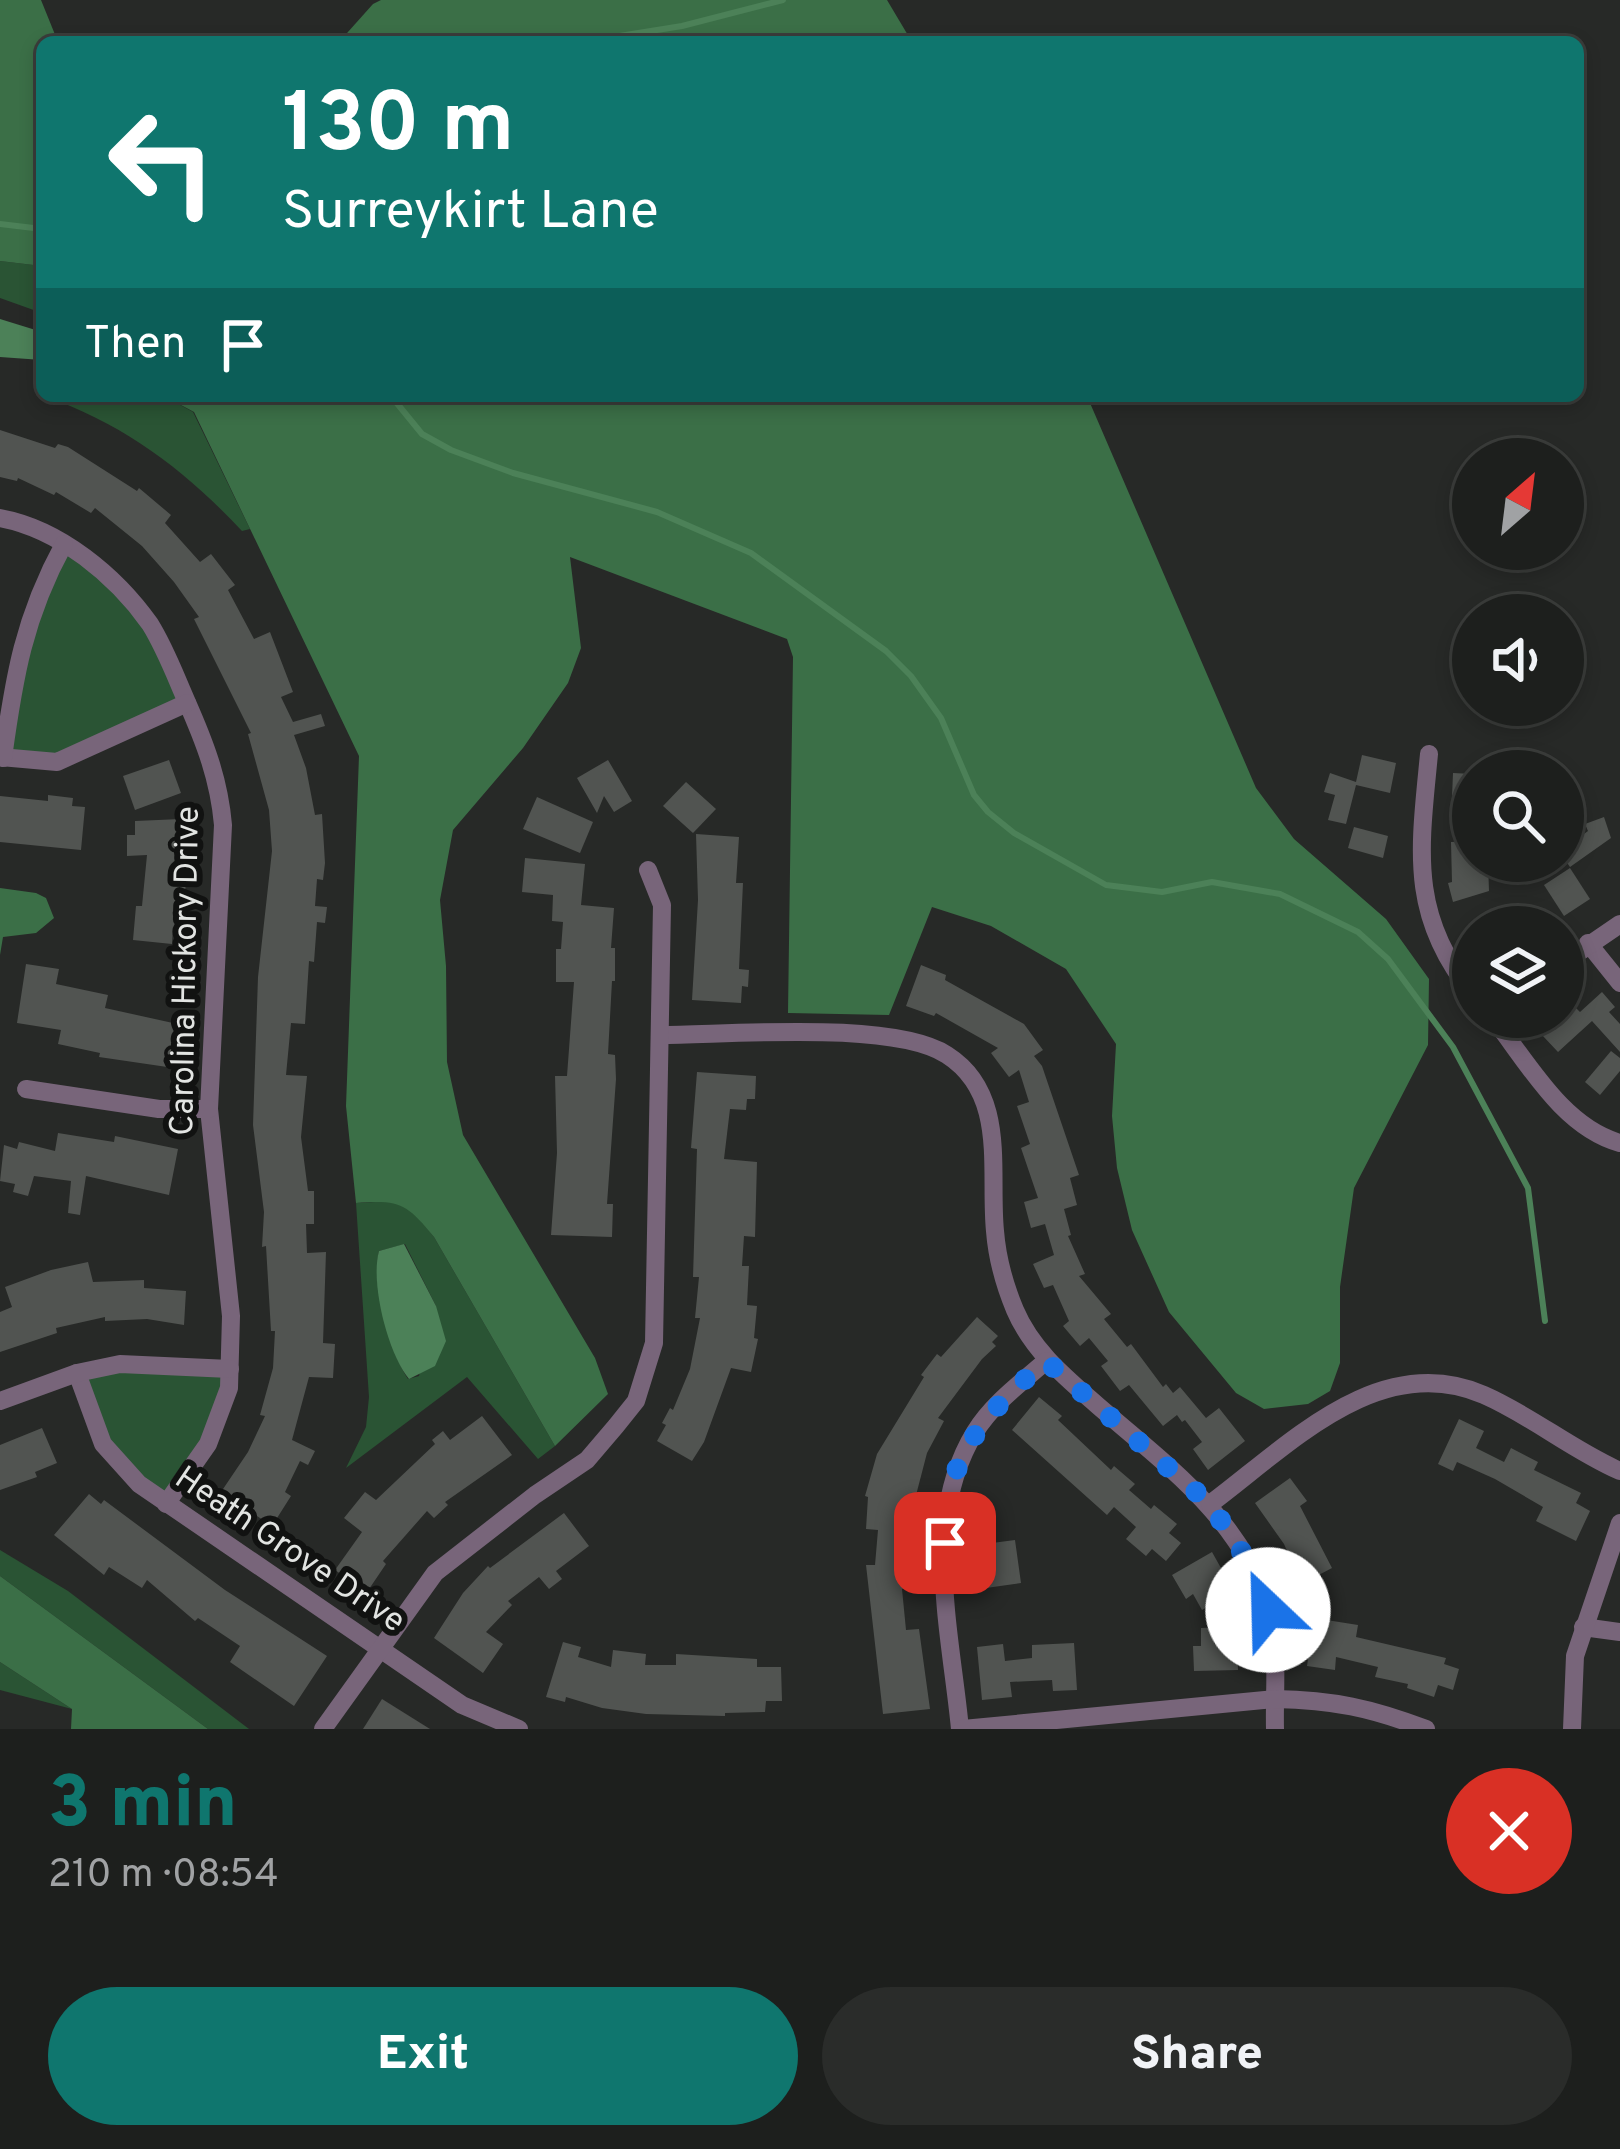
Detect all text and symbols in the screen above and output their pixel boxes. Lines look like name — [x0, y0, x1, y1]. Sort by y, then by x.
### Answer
text: 130 m — [282, 75, 514, 181]
icon: left — [84, 84, 240, 240]
text: Surreykirt Lane — [282, 179, 659, 248]
icon: arrive — [210, 312, 276, 378]
text: Then — [84, 317, 186, 374]
north arrow — [1452, 438, 1584, 570]
map controls — [1452, 438, 1584, 1038]
button: sound — [1452, 594, 1584, 726]
button: search — [1452, 750, 1584, 882]
street label: Carolina Hickory Drive — [163, 806, 211, 1136]
button: layers — [1452, 906, 1584, 1038]
street label: Heath Grove Drive — [166, 1458, 412, 1644]
pin — [894, 1492, 996, 1594]
icon: arrive — [912, 1510, 978, 1576]
position arrow — [1205, 1547, 1331, 1673]
text: 3 min — [48, 1761, 238, 1853]
button: close — [1446, 1768, 1572, 1894]
text: 210 m · 08:54 — [48, 1852, 279, 1901]
button: Exit — [48, 1987, 798, 2125]
button: Share — [822, 1987, 1572, 2125]

